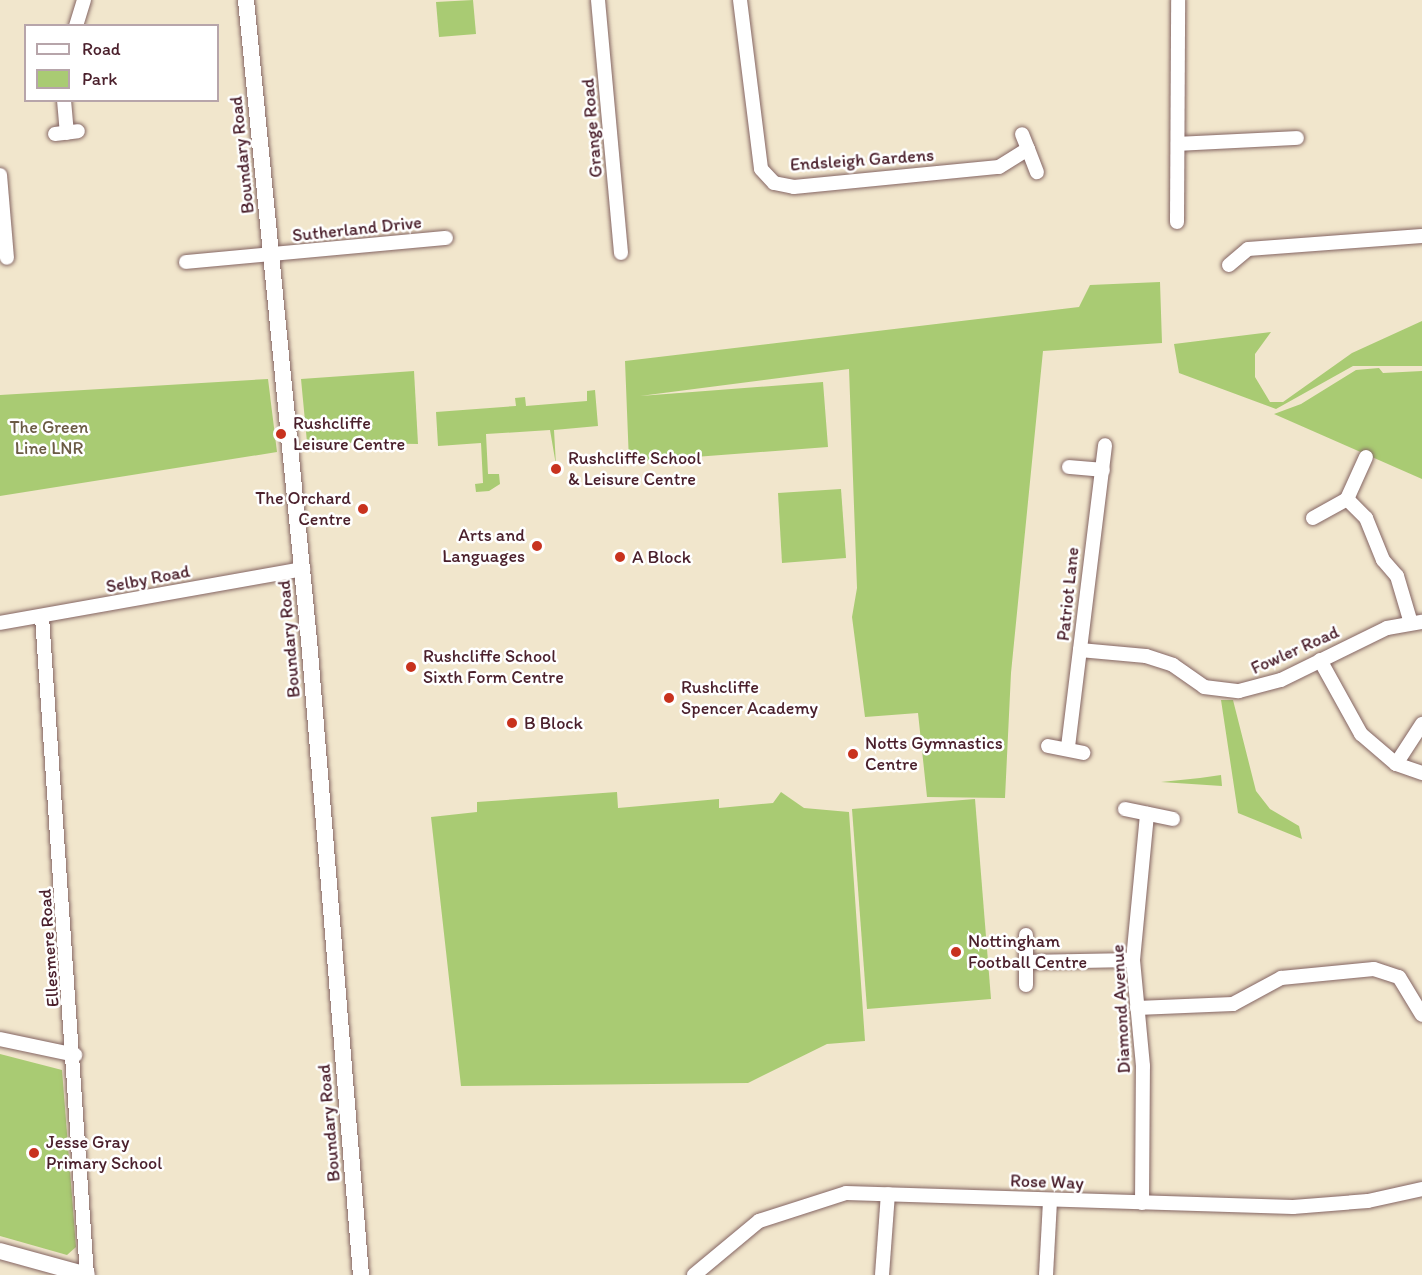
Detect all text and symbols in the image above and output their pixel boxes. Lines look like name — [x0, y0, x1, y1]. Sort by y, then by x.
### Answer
legend — [24, 24, 219, 102]
text: Road — [82, 38, 121, 60]
text: Park — [82, 68, 117, 90]
street label: Grange Road — [577, 78, 607, 178]
street label: Boundary Road — [225, 95, 259, 215]
street label: Endsleigh Gardens — [789, 144, 935, 176]
street label: Sutherland Drive — [291, 211, 423, 247]
place label: Rushcliffe Leisure Centre — [293, 413, 405, 456]
park label: The Green Line LNR — [10, 417, 88, 460]
marker: Rushcliffe Leisure Centre — [274, 427, 288, 441]
place label: Rushcliffe School & Leisure Centre — [568, 448, 701, 490]
marker: Rushcliffe School & Leisure Centre — [549, 462, 563, 476]
place label: The Orchard Centre — [254, 488, 351, 530]
marker: The Orchard Centre — [356, 502, 370, 516]
place label: Arts and Languages — [442, 525, 525, 568]
marker: Arts and Languages — [530, 539, 544, 553]
place label: A Block — [632, 546, 691, 568]
street label: Patriot Lane — [1052, 546, 1084, 642]
marker: A Block — [613, 550, 627, 564]
street label: Selby Road — [104, 560, 192, 598]
street label: Boundary Road — [273, 579, 305, 699]
street label: Fowler Road — [1248, 621, 1342, 679]
place label: Rushcliffe School Sixth Form Centre — [423, 646, 563, 688]
marker: Rushcliffe School Sixth Form Centre — [404, 660, 418, 674]
place label: Rushcliffe Spencer Academy — [681, 677, 818, 720]
marker: Rushcliffe Spencer Academy — [662, 691, 676, 705]
place label: B Block — [524, 712, 583, 734]
marker: B Block — [505, 716, 519, 730]
place label: Notts Gymnastics Centre — [865, 733, 1002, 776]
marker: Notts Gymnastics Centre — [846, 747, 860, 761]
street label: Ellesmere Road — [34, 888, 64, 1008]
place label: Nottingham Football Centre — [968, 931, 1087, 974]
street label: Diamond Avenue — [1107, 944, 1135, 1074]
marker: Nottingham Football Centre — [949, 945, 963, 959]
street label: Boundary Road — [313, 1063, 345, 1183]
place label: Jesse Gray Primary School — [46, 1132, 162, 1174]
marker: Jesse Gray Primary School — [27, 1146, 41, 1160]
street label: Rose Way — [1010, 1170, 1084, 1194]

